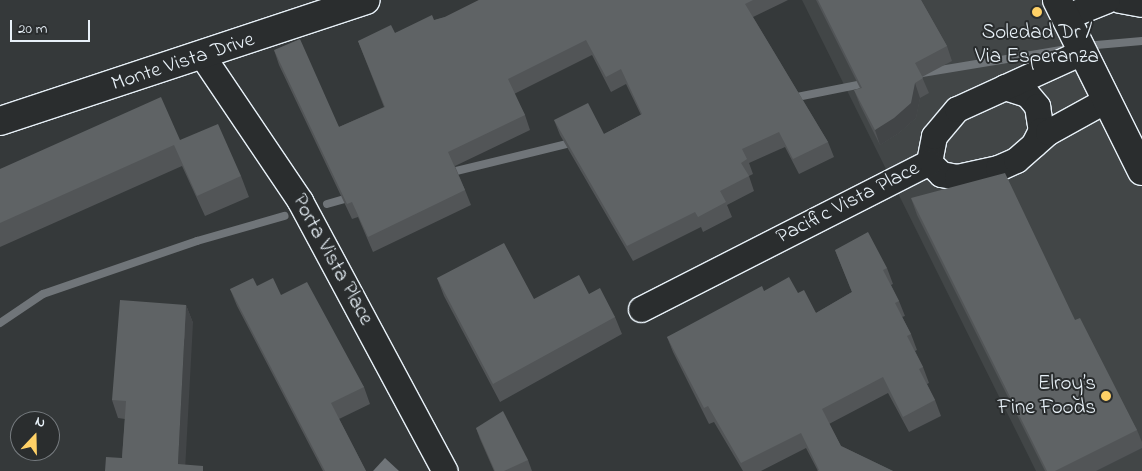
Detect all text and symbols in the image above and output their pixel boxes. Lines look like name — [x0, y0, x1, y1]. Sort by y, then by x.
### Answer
marker: Soledad Dr / Via Esperanza — [1031, 6, 1043, 18]
scale bar — [12, 10, 92, 42]
text: 20 m — [18, 18, 47, 40]
place label: Soledad Dr / Via Esperanza — [975, 20, 1099, 70]
street label: Monte Vista Drive — [108, 27, 258, 97]
street label: Pacific Vista Place — [772, 156, 924, 250]
street label: Porta Vista Place — [286, 190, 378, 330]
place label: Elroy’s Fine Foods — [998, 371, 1096, 421]
marker: Elroy’s Fine Foods — [1100, 390, 1112, 402]
north arrow — [10, 411, 60, 461]
text: N — [32, 411, 48, 434]

